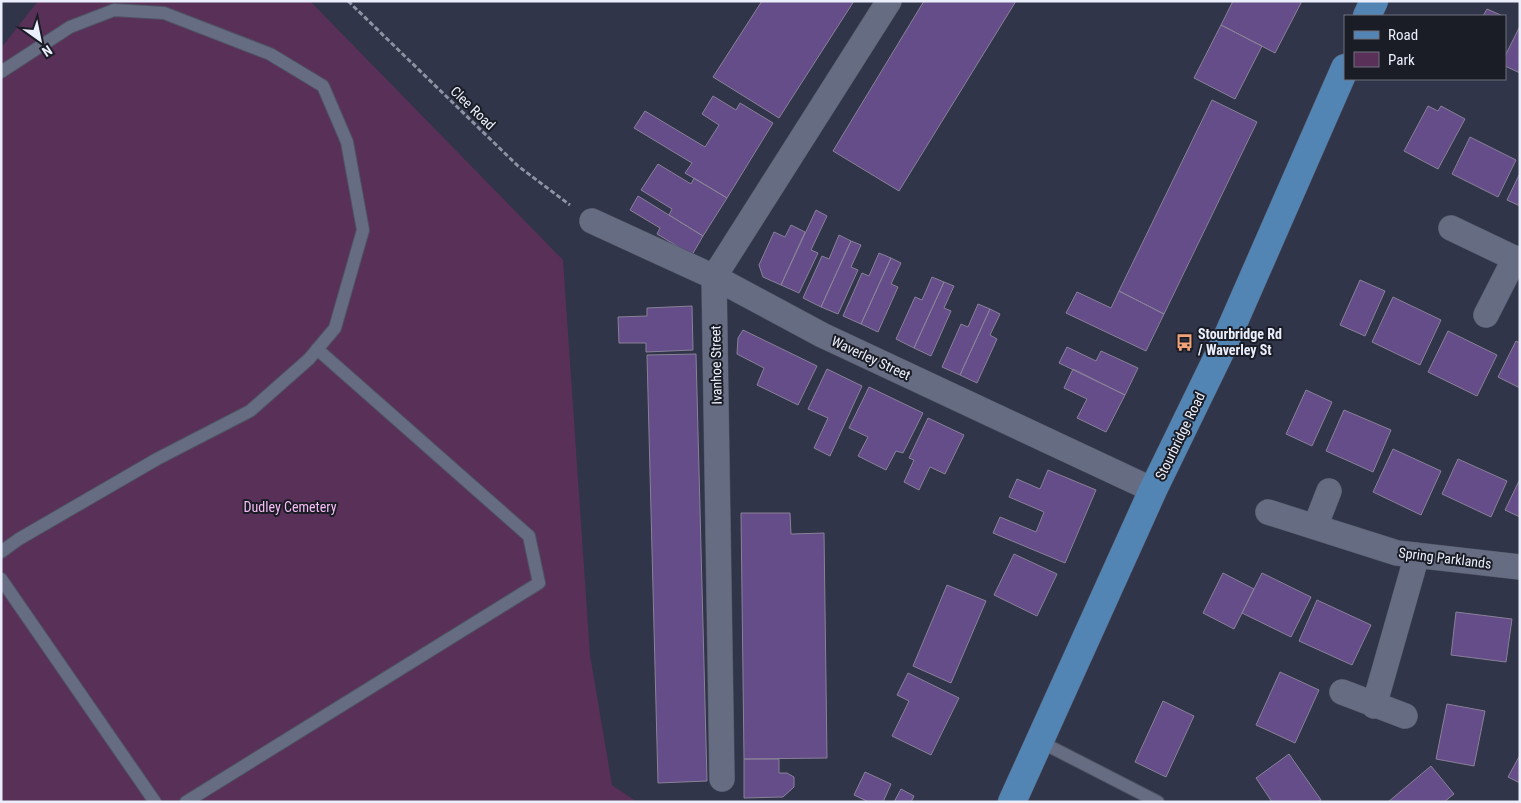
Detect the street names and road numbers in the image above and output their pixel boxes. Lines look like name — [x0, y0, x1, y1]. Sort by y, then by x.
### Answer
street label: Clee Road — [447, 83, 499, 133]
street label: Ivanhoe Street — [707, 325, 725, 405]
street label: Waverley Street — [829, 333, 913, 383]
street label: Stourbridge Road — [1152, 390, 1208, 482]
street label: Spring Parklands — [1398, 544, 1492, 572]

